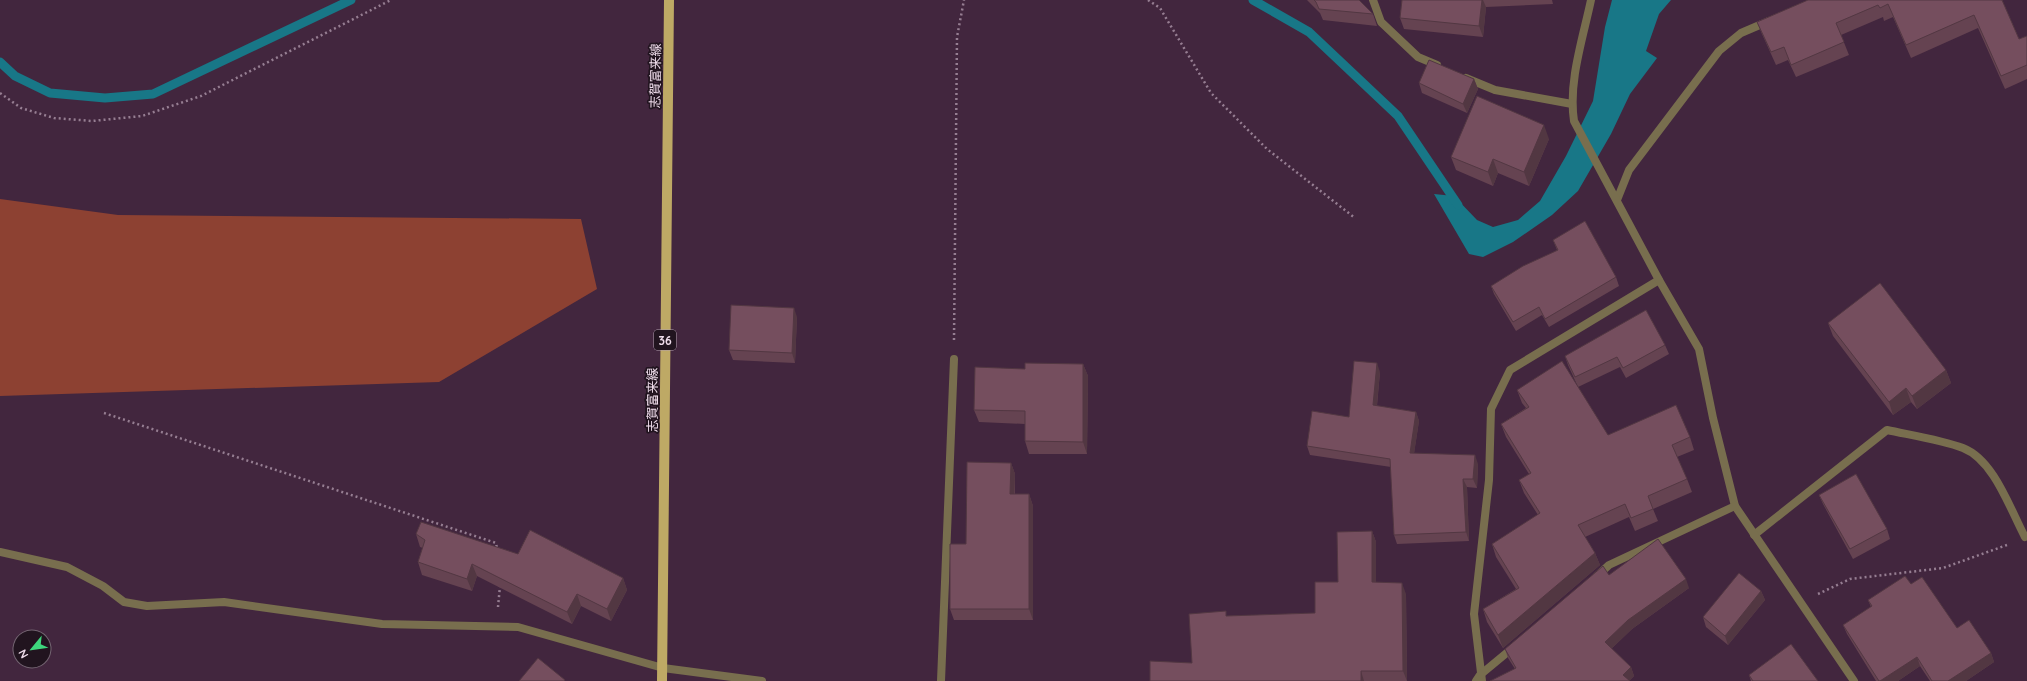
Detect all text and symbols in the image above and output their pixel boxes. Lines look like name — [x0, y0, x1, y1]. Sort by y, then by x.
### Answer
street label: 志賀富来線 — [646, 43, 664, 109]
road number: 36 — [654, 330, 676, 350]
street label: 志賀富来線 — [644, 367, 660, 433]
north arrow — [12, 629, 52, 669]
text: N — [15, 647, 31, 661]

